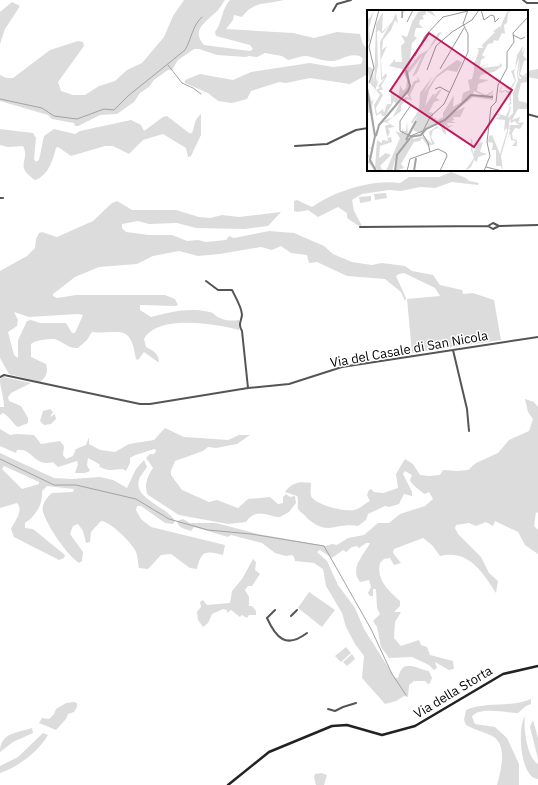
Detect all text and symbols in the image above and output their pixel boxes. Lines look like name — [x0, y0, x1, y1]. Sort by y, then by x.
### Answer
inset map — [367, 10, 528, 171]
street label: Via del Casale di San Nicola — [329, 327, 489, 371]
street label: Via della Storta — [411, 662, 495, 722]

